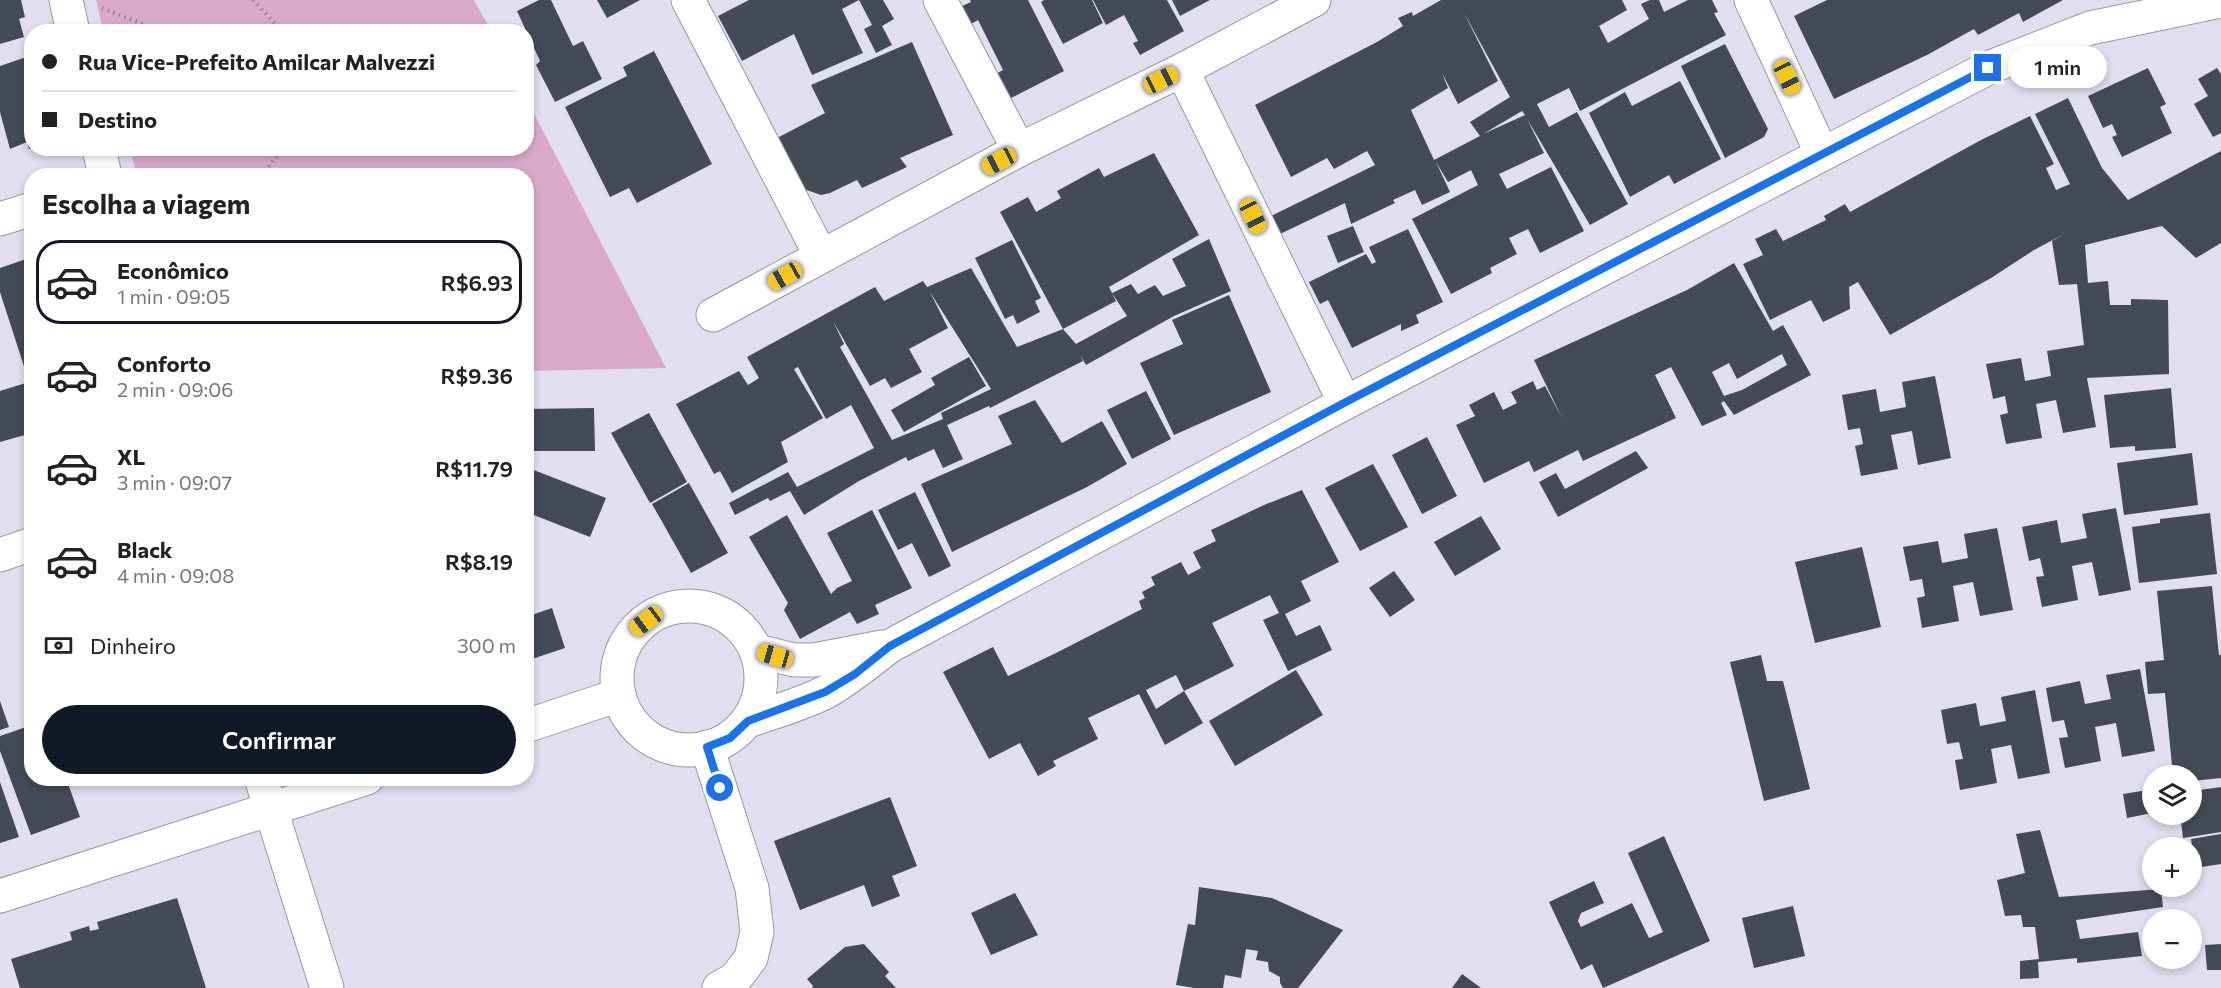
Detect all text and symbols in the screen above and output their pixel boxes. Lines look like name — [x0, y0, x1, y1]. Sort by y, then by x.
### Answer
callout: 1 min — [2009, 47, 2108, 89]
text: Rua Vice-Prefeito Amilcar Malvezzi — [78, 48, 435, 75]
route end — [1974, 54, 2001, 81]
text: 1 min — [2034, 55, 2081, 79]
car — [1771, 57, 1803, 97]
car — [1141, 64, 1181, 96]
text: Destino — [78, 106, 157, 133]
car — [979, 145, 1019, 177]
text: Escolha a viagem — [42, 187, 250, 220]
car — [1237, 196, 1269, 236]
icon: car — [45, 255, 99, 309]
text: Econômico — [117, 257, 229, 284]
car — [765, 259, 805, 293]
text: R$6.93 — [441, 269, 513, 296]
text: 1 min · 09:05 — [117, 284, 230, 308]
icon: car — [45, 348, 99, 402]
text: Conforto — [117, 350, 211, 377]
text: R$9.36 — [440, 362, 513, 389]
text: 2 min · 09:06 — [117, 377, 233, 401]
icon: car — [45, 441, 99, 495]
text: XL — [117, 443, 145, 470]
text: R$11.79 — [435, 455, 513, 482]
text: 3 min · 09:07 — [117, 470, 232, 494]
icon: car — [45, 534, 99, 588]
text: Black — [117, 536, 172, 563]
text: R$8.19 — [445, 548, 513, 575]
text: 4 min · 09:08 — [117, 563, 234, 587]
car — [626, 603, 666, 639]
icon: cash — [42, 629, 75, 662]
text: Dinheiro — [90, 632, 176, 659]
text: 300 m — [457, 633, 516, 657]
car — [755, 642, 795, 670]
button: Confirmar — [42, 705, 516, 774]
map controls — [2142, 765, 2202, 969]
button: layers — [2142, 765, 2202, 825]
route start — [706, 774, 733, 801]
button: + — [2142, 837, 2202, 897]
button: − — [2142, 909, 2202, 969]

